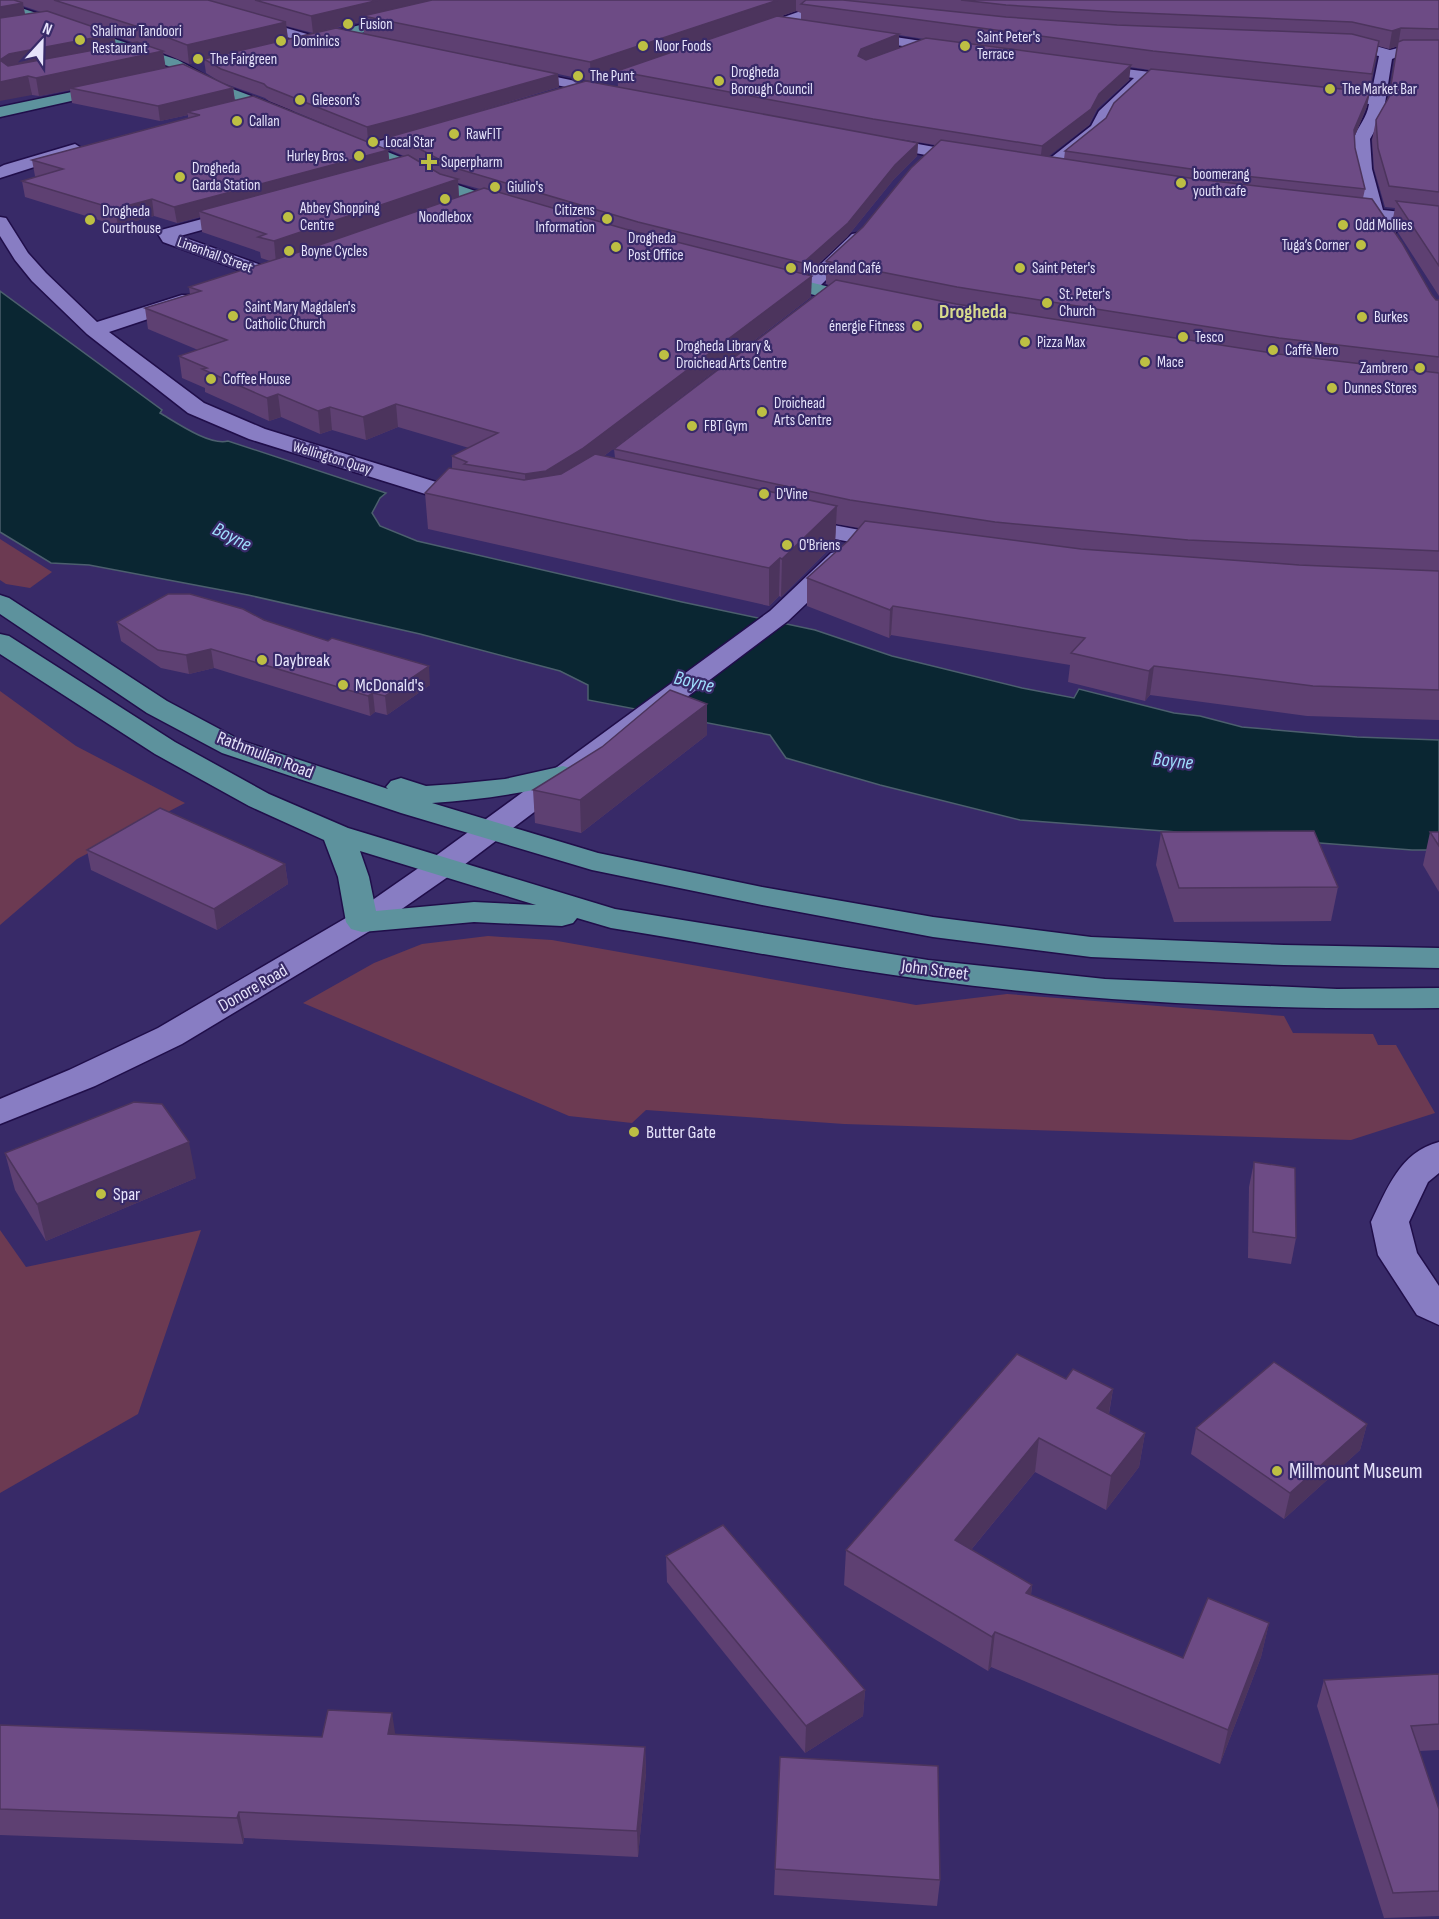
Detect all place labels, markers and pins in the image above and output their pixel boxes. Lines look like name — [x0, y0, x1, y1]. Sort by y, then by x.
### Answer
place label: Fusion — [360, 15, 393, 34]
marker: Fusion — [341, 17, 355, 31]
place label: Shalimar Tandoori Restaurant — [92, 22, 182, 58]
place label: Saint Peter's Terrace — [977, 28, 1040, 64]
place label: Dominics — [293, 32, 340, 51]
marker: Shalimar Tandoori Restaurant — [73, 33, 87, 47]
marker: Dominics — [274, 34, 288, 48]
place label: Noor Foods — [655, 37, 711, 56]
marker: Noor Foods — [636, 39, 650, 53]
marker: Saint Peter's Terrace — [958, 39, 972, 53]
place label: The Fairgreen — [210, 50, 277, 69]
marker: The Fairgreen — [191, 52, 205, 66]
place label: Drogheda Borough Council — [731, 63, 813, 99]
place label: The Punt — [590, 67, 635, 86]
marker: The Punt — [571, 69, 585, 83]
marker: Drogheda Borough Council — [712, 74, 726, 88]
place label: The Market Bar — [1342, 80, 1418, 99]
marker: The Market Bar — [1323, 82, 1337, 96]
place label: Gleeson’s — [312, 91, 360, 110]
marker: Gleeson’s — [293, 93, 307, 107]
place label: Callan — [249, 112, 280, 131]
marker: Callan — [230, 114, 244, 128]
place label: RawFIT — [466, 125, 502, 144]
marker: RawFIT — [447, 127, 461, 141]
place label: Local Star — [385, 133, 435, 152]
marker: Local Star — [366, 135, 380, 149]
place label: Hurley Bros. — [287, 147, 347, 166]
marker: Hurley Bros. — [352, 149, 366, 163]
place label: Superpharm — [441, 153, 503, 172]
marker: Superpharm — [422, 155, 436, 169]
place label: Drogheda Garda Station — [192, 159, 260, 195]
place label: boomerang youth cafe — [1193, 165, 1250, 201]
marker: Drogheda Garda Station — [173, 170, 187, 184]
marker: boomerang youth cafe — [1174, 176, 1188, 190]
place label: Giulio's — [507, 178, 543, 197]
marker: Giulio's — [488, 180, 502, 194]
marker: Noodlebox — [438, 192, 452, 206]
place label: Abbey Shopping Centre — [299, 199, 380, 235]
place label: Citizens Information — [536, 201, 595, 237]
place label: Drogheda Courthouse — [102, 202, 161, 238]
place label: Noodlebox — [418, 208, 472, 227]
marker: Abbey Shopping Centre — [281, 210, 295, 224]
marker: Citizens Information — [600, 212, 614, 226]
marker: Drogheda Courthouse — [83, 213, 97, 227]
place label: Odd Mollies — [1355, 216, 1413, 235]
marker: Odd Mollies — [1336, 218, 1350, 232]
place label: Drogheda Post Office — [628, 229, 684, 265]
place label: Tuga’s Corner — [1282, 236, 1350, 255]
marker: Tuga’s Corner — [1354, 238, 1368, 252]
marker: Drogheda Post Office — [609, 240, 623, 254]
place label: Boyne Cycles — [301, 242, 368, 261]
marker: Boyne Cycles — [282, 244, 296, 258]
place label: Mooreland Café — [803, 259, 881, 278]
place label: Saint Peter's — [1032, 259, 1095, 278]
marker: Mooreland Café — [784, 261, 798, 275]
marker: Saint Peter's — [1013, 261, 1027, 275]
place label: St. Peter's Church — [1059, 285, 1110, 321]
marker: St. Peter's Church — [1040, 296, 1054, 310]
place label: Saint Mary Magdalen's Catholic Church — [245, 298, 356, 334]
place label: Burkes — [1374, 308, 1408, 327]
marker: Saint Mary Magdalen's Catholic Church — [226, 309, 240, 323]
marker: Burkes — [1355, 310, 1369, 324]
place label: énergie Fitness — [829, 317, 905, 336]
marker: énergie Fitness — [910, 319, 924, 333]
place label: Tesco — [1195, 328, 1224, 347]
marker: Tesco — [1176, 330, 1190, 344]
place label: Pizza Max — [1037, 333, 1086, 352]
marker: Pizza Max — [1018, 335, 1032, 349]
place label: Drogheda Library & Droichead Arts Centre — [676, 337, 787, 373]
place label: Caffè Nero — [1285, 341, 1338, 360]
marker: Caffè Nero — [1266, 343, 1280, 357]
marker: Drogheda Library & Droichead Arts Centre — [657, 348, 671, 362]
place label: Mace — [1157, 353, 1184, 372]
marker: Mace — [1138, 355, 1152, 369]
place label: Zambrero — [1360, 359, 1408, 378]
marker: Zambrero — [1413, 361, 1427, 375]
place label: Coffee House — [223, 370, 291, 389]
marker: Coffee House — [204, 372, 218, 386]
place label: Dunnes Stores — [1344, 379, 1417, 398]
marker: Dunnes Stores — [1325, 381, 1339, 395]
place label: Droichead Arts Centre — [773, 394, 832, 430]
marker: Droichead Arts Centre — [755, 405, 769, 419]
place label: FBT Gym — [704, 417, 748, 436]
marker: FBT Gym — [685, 419, 699, 433]
place label: D'Vine — [776, 485, 808, 504]
marker: D'Vine — [757, 487, 771, 501]
place label: O'Briens — [799, 536, 840, 555]
marker: O'Briens — [780, 538, 794, 552]
place label: Daybreak — [274, 650, 330, 671]
marker: Daybreak — [255, 653, 269, 667]
place label: McDonald's — [355, 675, 424, 696]
marker: McDonald's — [336, 678, 350, 692]
place label: Butter Gate — [646, 1122, 716, 1143]
marker: Butter Gate — [627, 1125, 641, 1139]
place label: Spar — [113, 1184, 140, 1205]
marker: Spar — [94, 1187, 108, 1201]
place label: Millmount Museum — [1289, 1459, 1423, 1484]
marker: Millmount Museum — [1270, 1464, 1284, 1478]

